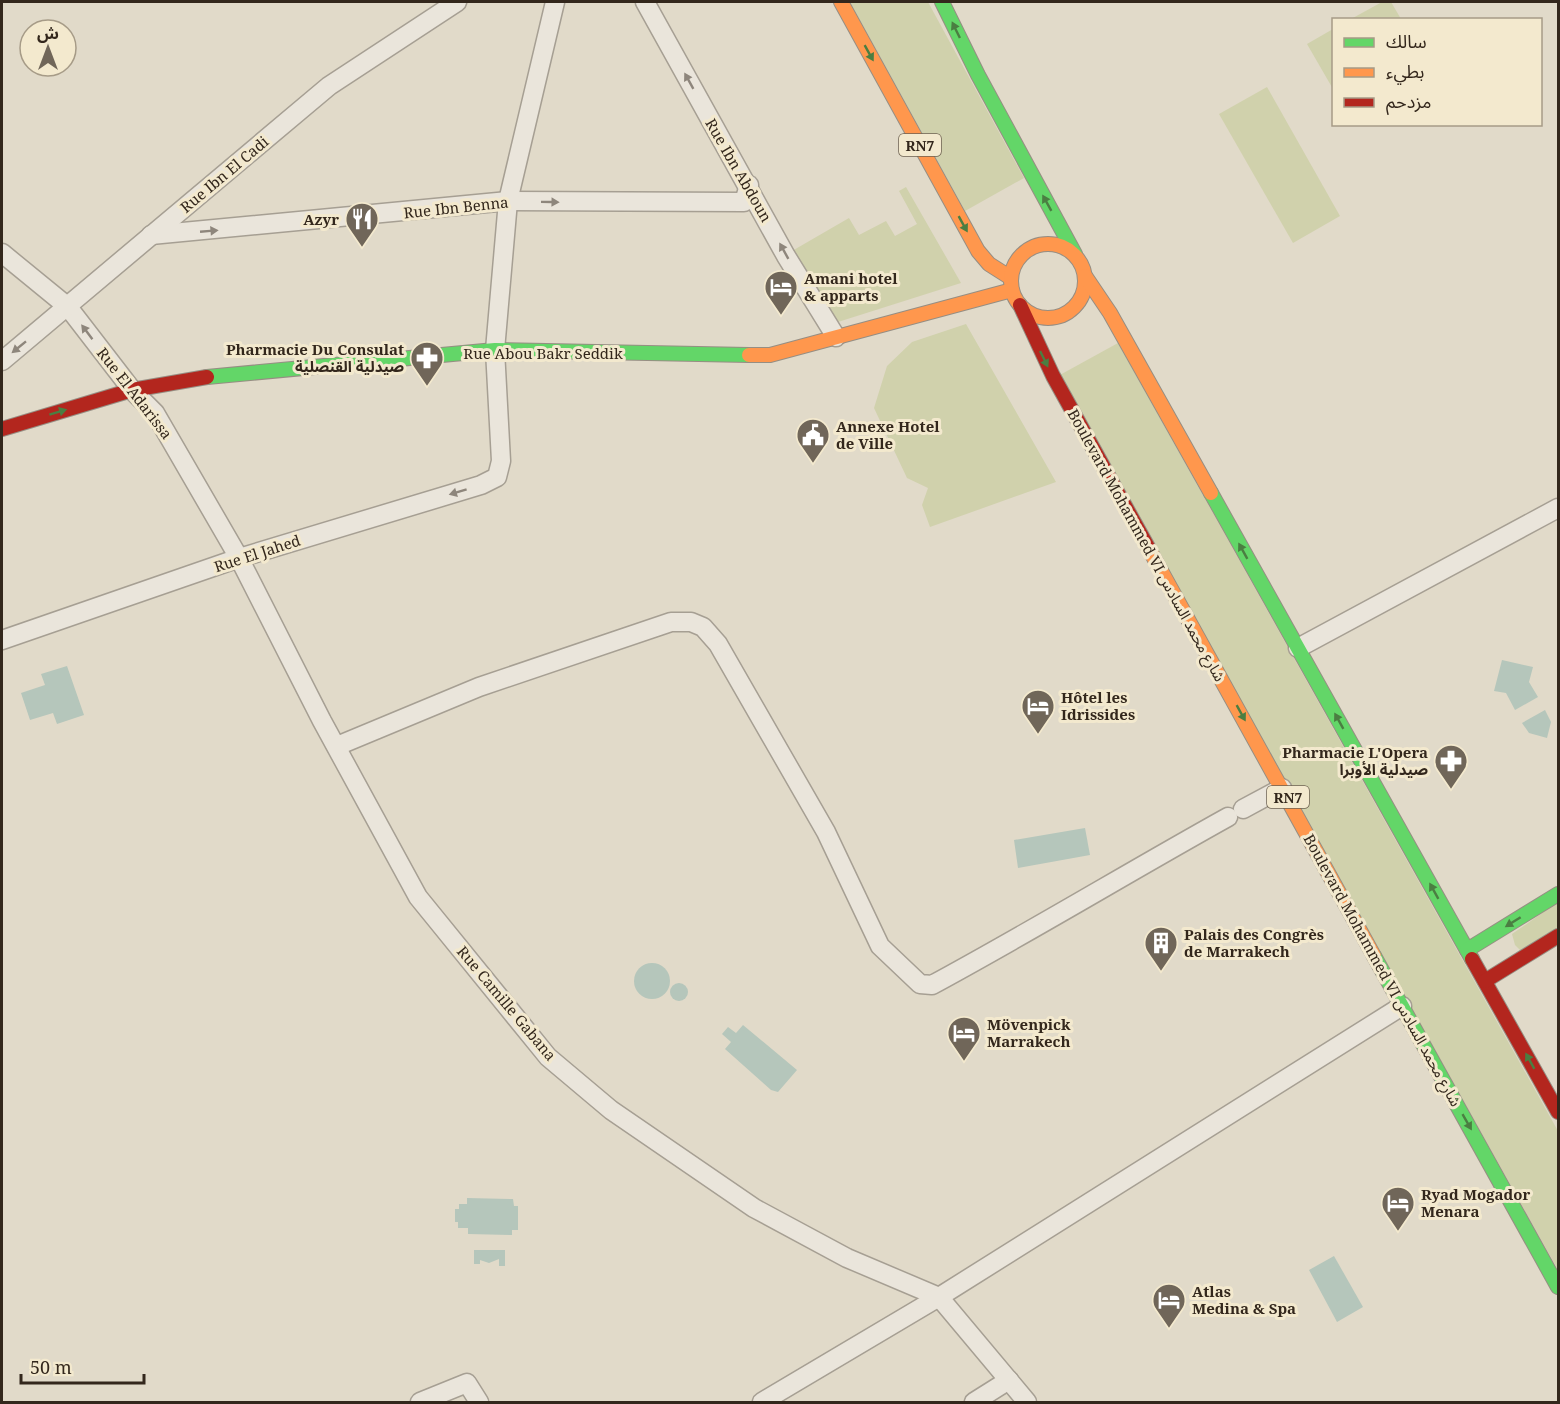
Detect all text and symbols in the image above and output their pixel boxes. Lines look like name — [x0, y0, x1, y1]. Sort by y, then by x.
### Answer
north arrow — [18, 18, 78, 78]
legend — [1332, 18, 1542, 126]
text: ش — [37, 22, 59, 44]
one-way arrow — [951, 22, 960, 39]
text: سالك — [1386, 29, 1427, 53]
one-way arrow — [864, 45, 875, 61]
text: بطيء — [1386, 59, 1424, 85]
one-way arrow — [683, 73, 694, 89]
text: مزدحم — [1386, 89, 1431, 115]
street label: Rue Ibn Abdoun — [701, 115, 777, 226]
street label: Rue Ibn El Cadi — [176, 131, 272, 217]
road number: RN7 — [899, 134, 941, 156]
street label: Rue Ibn Benna — [403, 192, 509, 222]
one-way arrow — [1042, 194, 1052, 211]
one-way arrow — [541, 197, 560, 207]
restaurant icon: Azyr — [344, 201, 380, 248]
place label: Azyr — [303, 209, 339, 229]
one-way arrow — [958, 216, 968, 233]
one-way arrow — [200, 226, 219, 236]
one-way arrow — [779, 242, 789, 259]
place label: Amani hotel & apparts — [804, 268, 898, 305]
hotel icon: Amani hotel & apparts — [763, 269, 799, 316]
one-way arrow — [81, 324, 94, 340]
place label: Pharmacie Du Consulat صيدلية القنصلية — [226, 339, 404, 376]
pharmacy icon: Pharmacie Du Consulat صيدلية القنصلية — [409, 340, 445, 387]
one-way arrow — [11, 341, 26, 353]
street label: Rue El Adarissa — [93, 343, 177, 443]
street label: Rue Abou Bakr Seddik — [463, 343, 623, 363]
one-way arrow — [1039, 350, 1048, 367]
street label: Boulevard Mohammed VI شارع محمد السادس — [1061, 405, 1231, 686]
one-way arrow — [49, 407, 67, 416]
place label: Annexe Hotel de Ville — [836, 416, 940, 453]
public building icon: Annexe Hotel de Ville — [795, 417, 831, 464]
one-way arrow — [449, 488, 467, 497]
street label: Rue El Jahed — [211, 530, 303, 576]
one-way arrow — [1238, 543, 1249, 559]
place label: Hôtel les Idrissides — [1061, 687, 1135, 724]
hotel icon: Hôtel les Idrissides — [1020, 688, 1056, 735]
one-way arrow — [1236, 704, 1246, 721]
one-way arrow — [1334, 713, 1344, 730]
place label: Pharmacie L'Opera صيدلية الأوبرا — [1282, 742, 1428, 779]
pharmacy icon: Pharmacie L'Opera صيدلية الأوبرا — [1433, 743, 1469, 790]
road number: RN7 — [1267, 786, 1309, 808]
street label: Boulevard Mohammed VI شارع محمد السادس — [1297, 830, 1467, 1111]
one-way arrow — [1429, 883, 1440, 899]
one-way arrow — [1505, 917, 1521, 928]
place label: Palais des Congrès de Marrakech — [1184, 924, 1324, 961]
building icon: Palais des Congrès de Marrakech — [1143, 925, 1179, 972]
street label: Rue Camille Gabana — [453, 941, 561, 1065]
place label: Mövenpick Marrakech — [987, 1014, 1071, 1051]
hotel icon: Mövenpick Marrakech — [946, 1015, 982, 1062]
one-way arrow — [1525, 1053, 1535, 1070]
one-way arrow — [1462, 1114, 1472, 1131]
place label: Ryad Mogador Menara — [1421, 1184, 1531, 1221]
hotel icon: Ryad Mogador Menara — [1380, 1185, 1416, 1232]
place label: Atlas Medina & Spa — [1192, 1281, 1296, 1318]
hotel icon: Atlas Medina & Spa — [1151, 1282, 1187, 1329]
scale bar — [21, 1347, 144, 1385]
text: 50 m — [30, 1355, 72, 1379]

